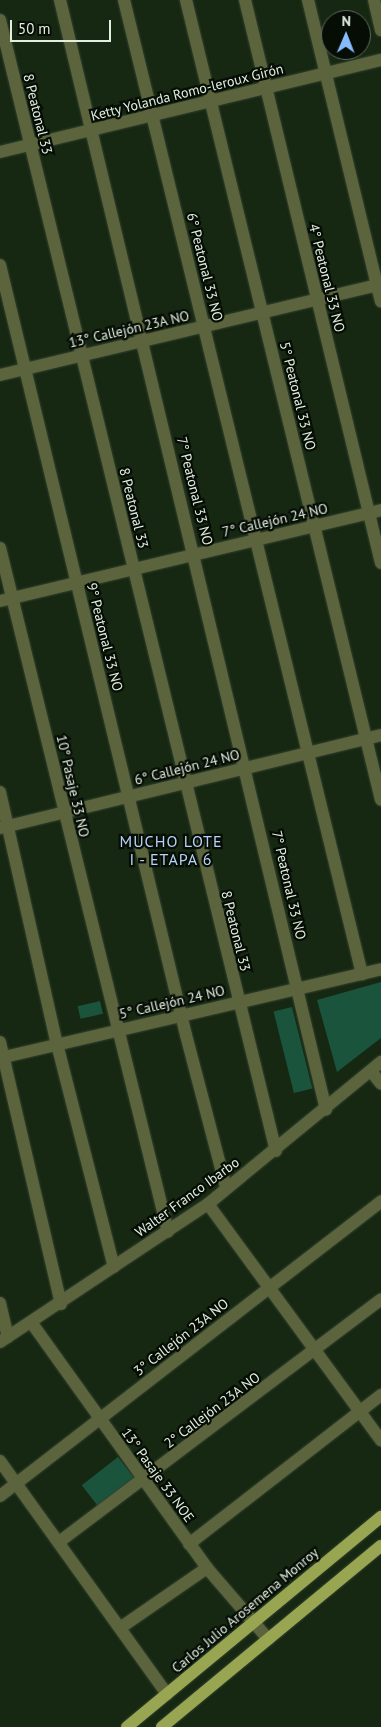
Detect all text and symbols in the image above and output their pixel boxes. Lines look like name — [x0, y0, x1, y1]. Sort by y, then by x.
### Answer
scale bar — [12, 10, 114, 42]
north arrow — [321, 10, 371, 60]
text: N — [341, 12, 351, 30]
text: 50 m — [18, 19, 51, 38]
street label: Ketty Yolanda Romo-leroux Girón — [88, 60, 286, 124]
street label: 8 Peatonal 33 — [20, 72, 56, 156]
street label: 6° Peatonal 33 NO — [183, 211, 227, 323]
street label: 4° Peatonal 33 NO — [305, 222, 349, 334]
street label: 13° Callejón 23A NO — [67, 307, 191, 351]
street label: 5° Peatonal 33 NO — [276, 340, 320, 452]
street label: 7° Peatonal 33 NO — [173, 435, 217, 547]
street label: 8 Peatonal 33 — [116, 466, 152, 550]
street label: 7° Callejón 24 NO — [221, 500, 329, 540]
street label: 9° Peatonal 33 NO — [83, 581, 127, 693]
street label: 10° Pasaje 33 NO — [53, 733, 93, 839]
street label: 6° Callejón 24 NO — [133, 746, 241, 788]
street label: 7° Peatonal 33 NO — [268, 829, 310, 941]
district label: MUCHO LOTE I - ETAPA 6 — [118, 831, 224, 869]
street label: 8 Peatonal 33 — [218, 889, 254, 973]
street label: 5° Callejón 24 NO — [118, 982, 226, 1022]
street label: Walter Franco Ibarbo — [132, 1154, 242, 1240]
street label: 3° Callejón 23A NO — [130, 1295, 232, 1379]
street label: 2° Callejón 23A NO — [161, 1368, 263, 1452]
street label: 13° Pasaje 33 NOE — [118, 1425, 198, 1525]
street label: Carlos Julio Arosemena Monroy — [168, 1544, 322, 1676]

